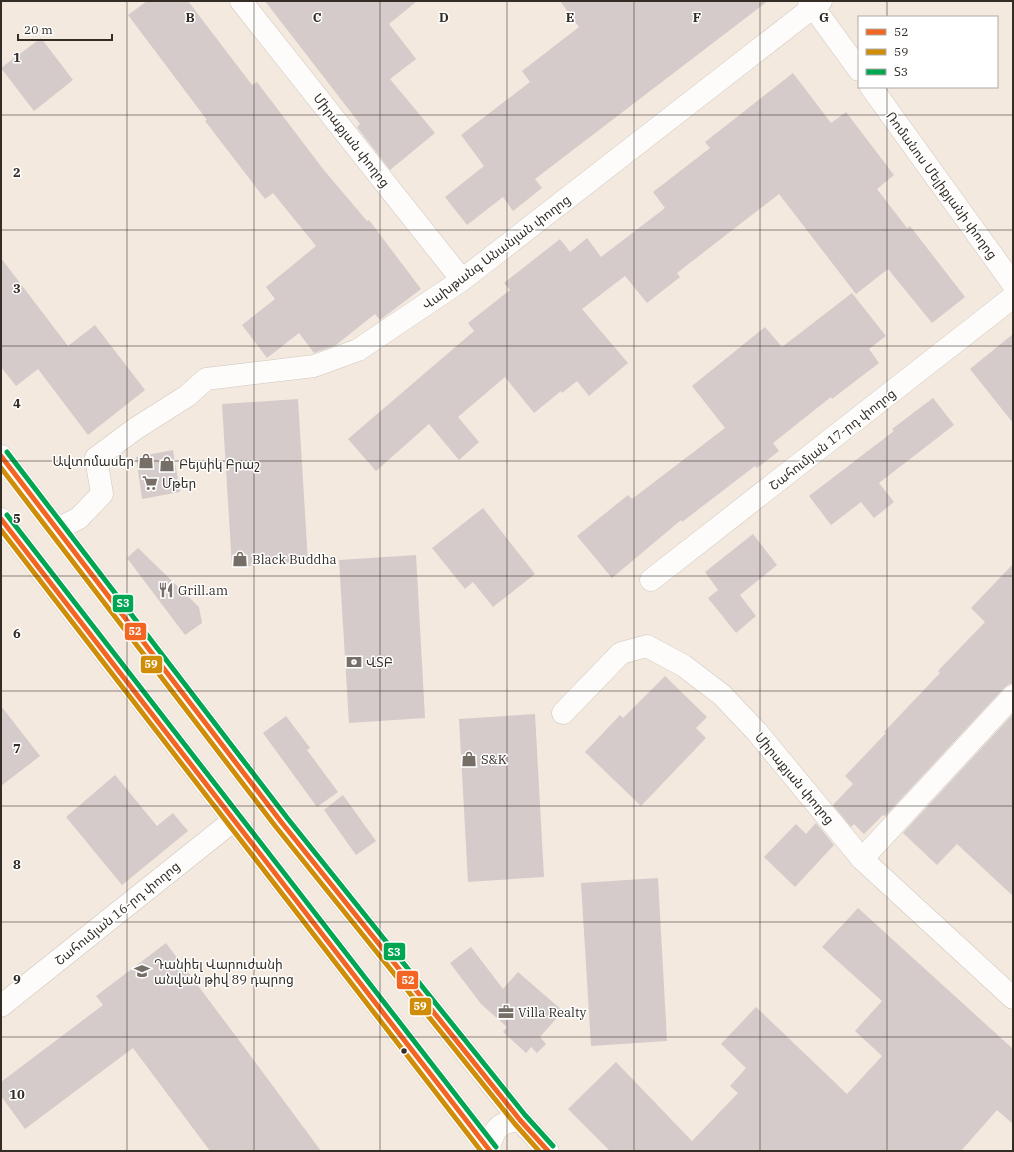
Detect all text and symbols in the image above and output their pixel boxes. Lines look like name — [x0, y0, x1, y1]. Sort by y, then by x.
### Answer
text: B — [185, 9, 195, 26]
text: C — [313, 9, 322, 26]
text: D — [439, 9, 449, 26]
text: E — [566, 9, 574, 26]
text: F — [693, 9, 701, 26]
text: G — [819, 9, 829, 26]
scale bar — [18, 16, 112, 42]
legend — [858, 16, 998, 88]
text: 20 m — [24, 22, 53, 37]
text: 52 — [894, 24, 908, 39]
text: 59 — [894, 44, 908, 59]
text: 1 — [13, 49, 21, 66]
text: Տ3 — [894, 64, 908, 79]
street label: Միրաքյան փողոց — [310, 90, 394, 191]
street label: Ռոմանոս Մելիքյանի փողոց — [882, 108, 1001, 263]
text: 2 — [13, 164, 21, 181]
street label: Վախթանգ Անանյան փողոց — [419, 191, 574, 314]
text: 3 — [13, 280, 21, 297]
street label: Շահումյան 17-րդ փողոց — [766, 385, 899, 494]
text: 4 — [13, 395, 21, 412]
shop icon: Ավտոմասեր — [137, 452, 155, 470]
place label: Ավտոմասեր — [52, 453, 134, 470]
shop icon: Բեյսիկ Բրաշ — [158, 455, 176, 473]
place label: Բեյսիկ Բրաշ — [179, 456, 260, 473]
supermarket icon: Մթեր — [141, 474, 159, 492]
place label: Մթեր — [162, 475, 196, 492]
text: 5 — [13, 510, 21, 527]
shop icon: Black Buddha — [231, 550, 249, 568]
place label: Black Buddha — [252, 551, 337, 568]
restaurant icon: Grill.am — [157, 581, 175, 599]
place label: Grill.am — [178, 582, 228, 599]
line badge: Տ3 — [112, 594, 134, 613]
text: Տ3 — [116, 596, 130, 610]
line badge: 52 — [124, 622, 147, 641]
text: 52 — [128, 624, 142, 638]
text: 6 — [13, 625, 21, 642]
bank icon: ՎՏԲ — [345, 653, 363, 671]
place label: ՎՏԲ — [366, 654, 393, 671]
line badge: 59 — [140, 655, 163, 674]
text: 59 — [144, 657, 158, 671]
street label: Միրաքյան փողոց — [751, 729, 838, 828]
text: 7 — [13, 740, 21, 757]
shop icon: S&K — [460, 750, 478, 768]
place label: S&K — [481, 751, 507, 768]
text: 8 — [13, 856, 21, 873]
street label: Շահումյան 16-րդ փողոց — [51, 858, 183, 969]
line badge: Տ3 — [383, 942, 406, 961]
text: Տ3 — [387, 945, 401, 959]
place label: Դանիել Վարուժանի անվան թիվ 89 դպրոց — [154, 956, 294, 988]
school or university icon: Դանիել Վարուժանի անվան թիվ 89 դպրոց — [133, 962, 151, 980]
line badge: 52 — [396, 970, 419, 990]
text: 9 — [13, 971, 21, 988]
text: 52 — [401, 973, 415, 987]
line badge: 59 — [409, 997, 432, 1016]
text: 59 — [413, 999, 427, 1013]
office icon: Villa Realty — [497, 1003, 515, 1021]
place label: Villa Realty — [518, 1004, 587, 1021]
unlabelled marker — [399, 1046, 409, 1056]
text: 10 — [9, 1086, 25, 1103]

